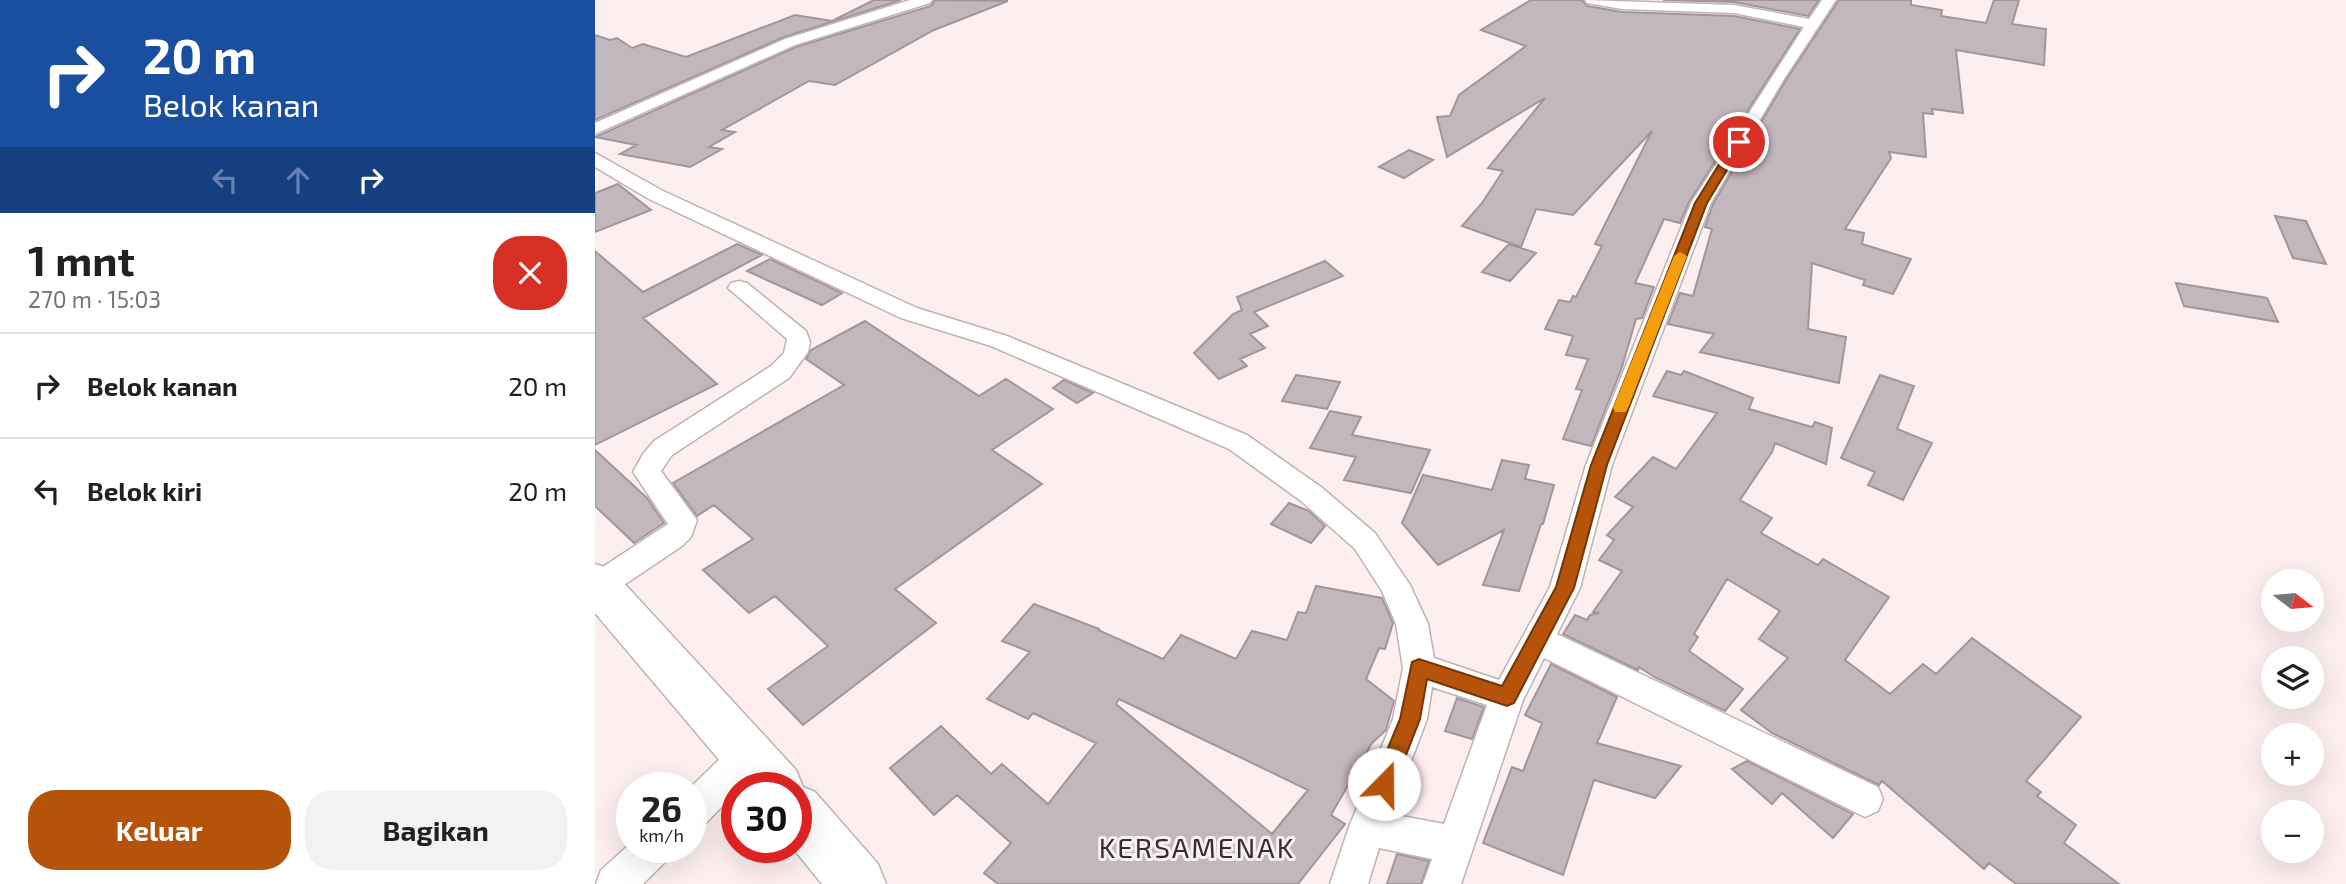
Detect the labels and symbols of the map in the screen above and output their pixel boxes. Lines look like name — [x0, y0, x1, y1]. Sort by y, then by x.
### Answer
pin — [1709, 112, 1769, 172]
north arrow — [2261, 569, 2324, 632]
position arrow — [1347, 747, 1421, 821]
speed limit sign: 30 — [721, 772, 812, 863]
district label: KERSAMENAK — [1099, 830, 1295, 864]

